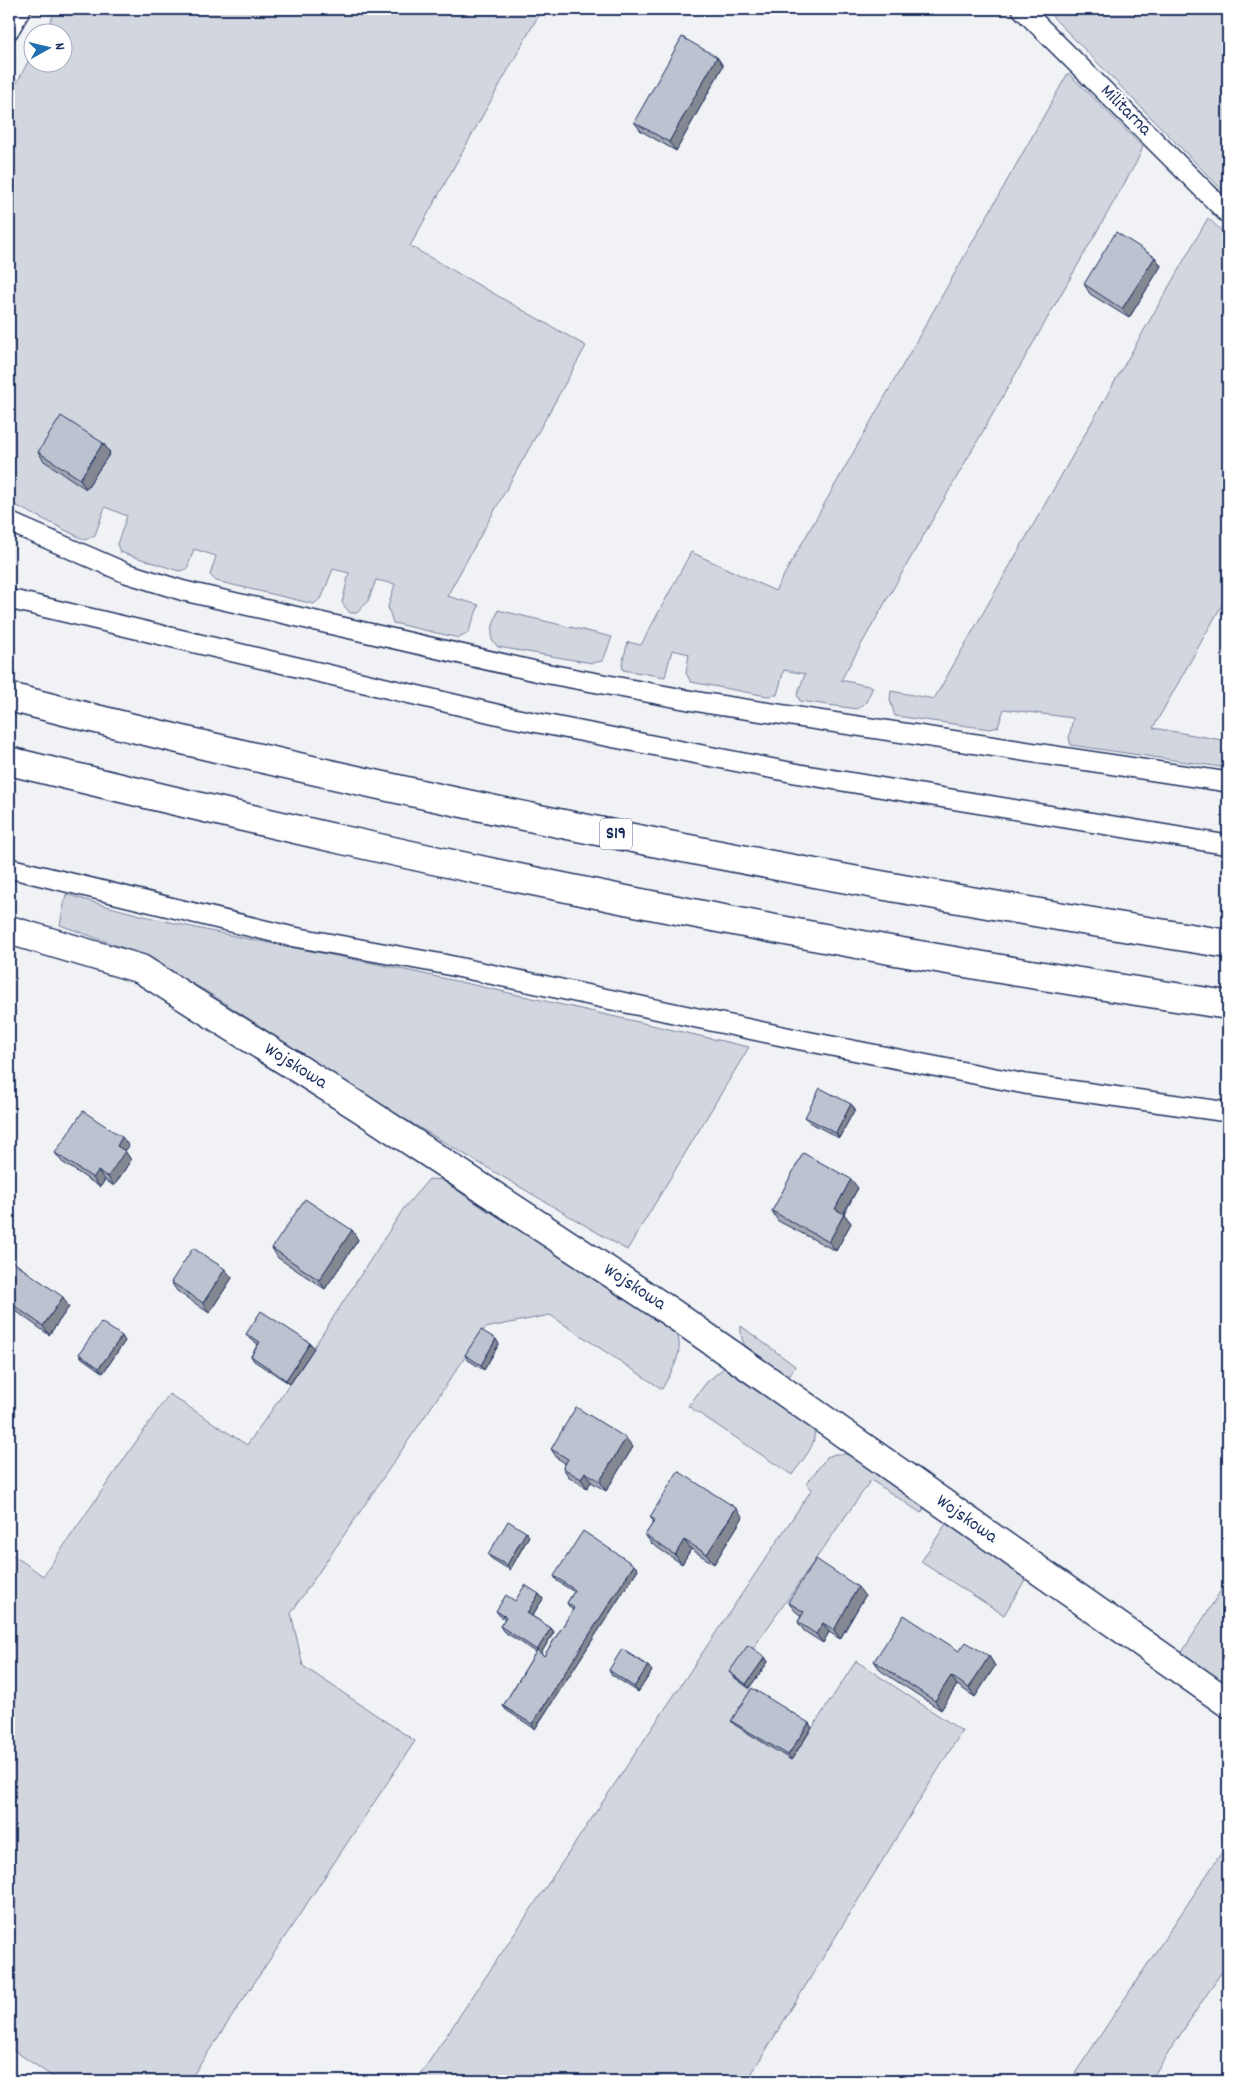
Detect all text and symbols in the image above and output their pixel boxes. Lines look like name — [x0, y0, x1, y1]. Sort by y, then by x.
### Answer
north arrow — [22, 22, 72, 72]
text: N — [49, 42, 69, 51]
street label: Militarna — [1093, 79, 1158, 144]
road number: S19 — [600, 819, 632, 850]
street label: Wojskowa — [258, 1037, 333, 1098]
street label: Wojskowa — [597, 1258, 672, 1319]
street label: Wojskowa — [930, 1489, 1003, 1552]

